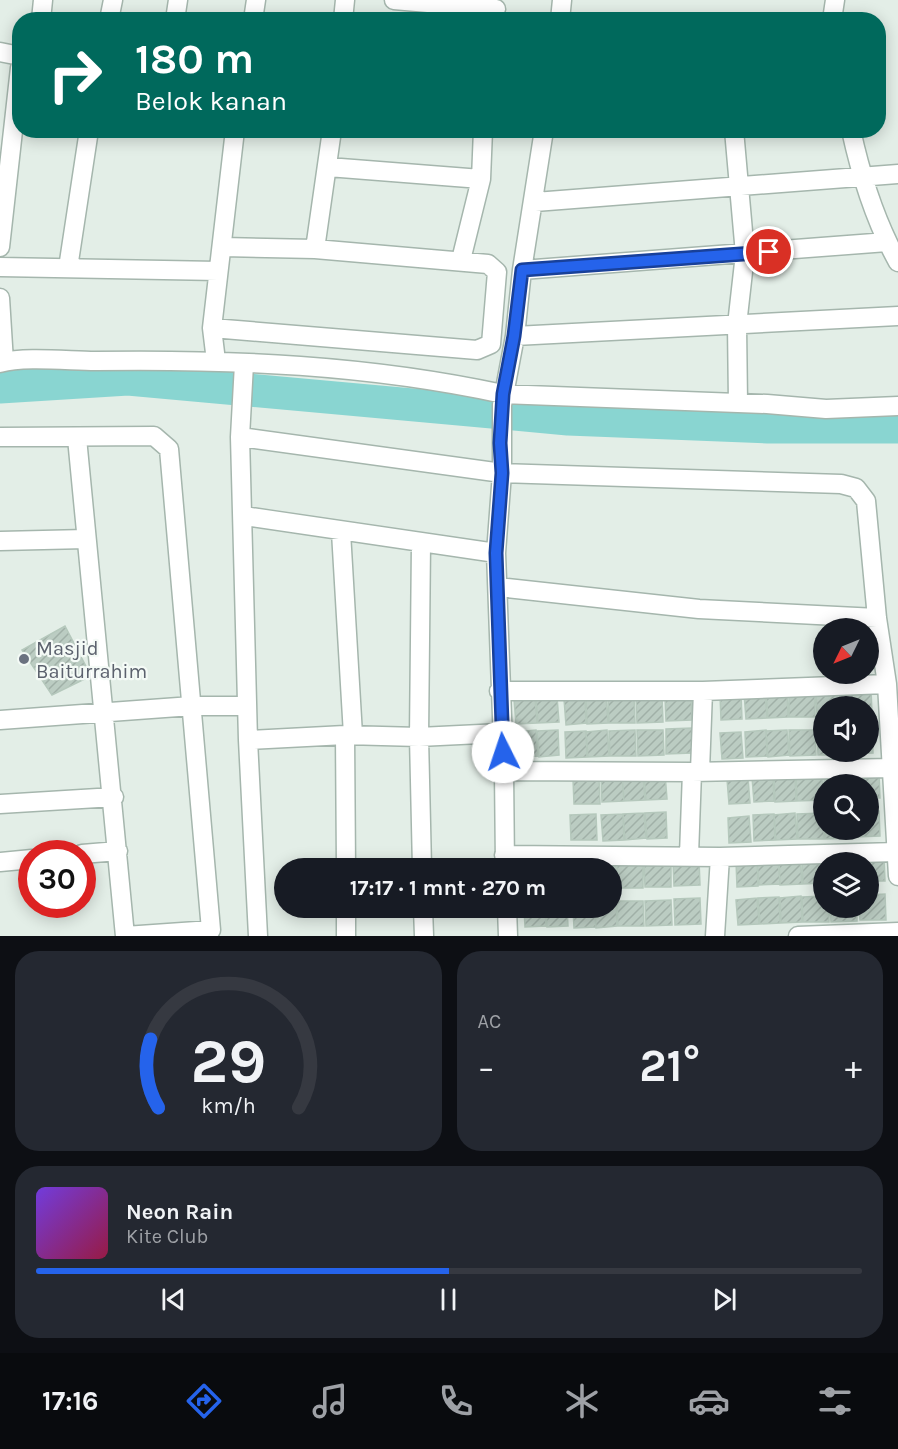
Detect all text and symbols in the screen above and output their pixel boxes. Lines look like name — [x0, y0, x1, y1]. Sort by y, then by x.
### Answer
text: 180 m — [135, 34, 254, 84]
icon: right — [36, 36, 114, 114]
text: Belok kanan — [135, 85, 287, 117]
pin — [743, 226, 794, 277]
icon: arrive — [752, 235, 785, 268]
north arrow — [813, 618, 879, 684]
map controls — [813, 618, 879, 918]
place label: Masjid Baiturrahim — [36, 637, 147, 683]
marker: Masjid Baiturrahim — [17, 652, 31, 666]
button: sound — [813, 696, 879, 762]
position arrow — [471, 720, 535, 784]
button: search — [813, 774, 879, 840]
speed limit sign: 30 — [18, 840, 96, 918]
button: layers — [813, 852, 879, 918]
text: 17:17 · 1 mnt · 270 m — [350, 875, 546, 901]
text: AC — [478, 1010, 501, 1033]
text: 29 — [190, 1025, 266, 1098]
text: 21° — [639, 1040, 700, 1092]
text: − — [478, 1048, 495, 1086]
text: + — [845, 1048, 862, 1086]
text: km/h — [201, 1093, 255, 1118]
text: Neon Rain — [126, 1199, 233, 1225]
text: Kite Club — [126, 1225, 208, 1248]
icon: previous — [157, 1283, 190, 1316]
icon: pause — [432, 1283, 465, 1316]
icon: next — [708, 1283, 741, 1316]
icon: directions — [183, 1380, 225, 1422]
icon: music — [309, 1380, 351, 1422]
icon: phone — [435, 1380, 477, 1422]
icon: climate — [561, 1380, 603, 1422]
icon: car — [688, 1380, 730, 1422]
icon: filters — [814, 1380, 856, 1422]
text: 17:16 — [42, 1385, 98, 1417]

